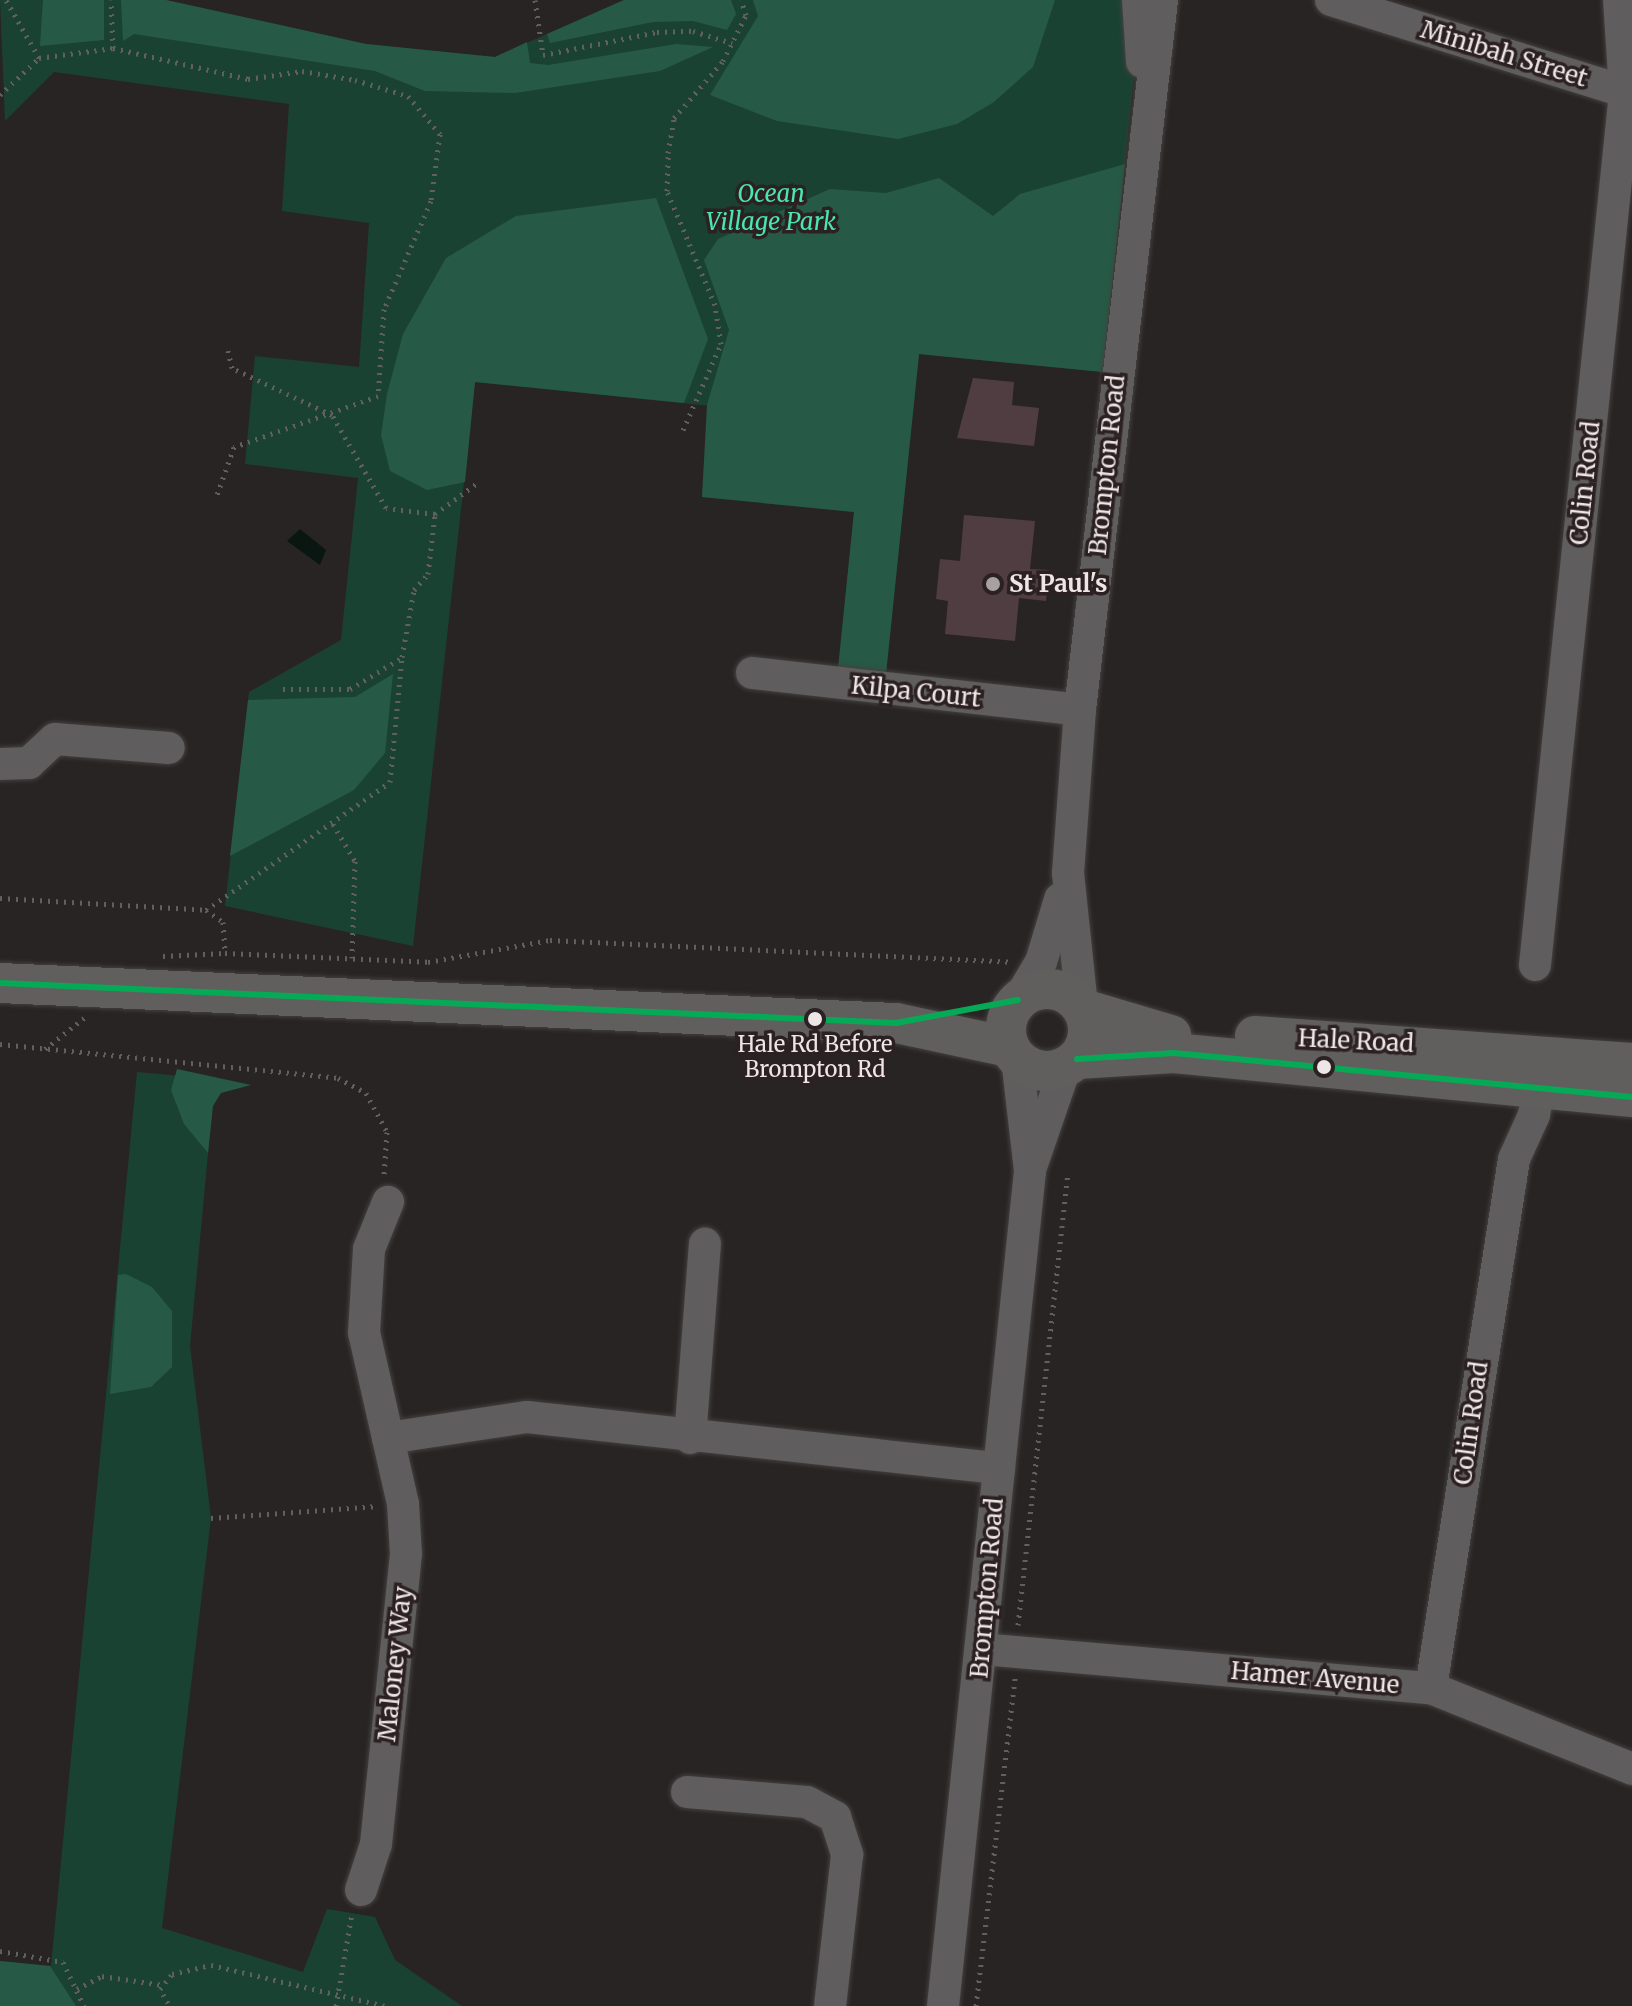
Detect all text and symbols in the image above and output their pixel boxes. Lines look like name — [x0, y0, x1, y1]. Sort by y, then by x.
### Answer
street label: Minibah Street — [1417, 15, 1591, 93]
park label: Ocean Village Park — [706, 180, 836, 236]
street label: Brompton Road — [1083, 373, 1131, 557]
street label: Colin Road — [1564, 420, 1606, 546]
place label: St Paul's — [1009, 570, 1107, 598]
marker: St Paul's — [984, 575, 1002, 593]
street label: Kilpa Court — [850, 671, 982, 713]
marker: Hale Rd Before Brompton Rd — [807, 1011, 823, 1027]
street label: Hale Road — [1297, 1024, 1415, 1058]
place label: Hale Rd Before Brompton Rd — [738, 1031, 892, 1082]
unlabelled marker — [1316, 1059, 1332, 1075]
street label: Colin Road — [1448, 1359, 1494, 1487]
street label: Brompton Road — [965, 1497, 1009, 1679]
street label: Maloney Way — [373, 1585, 417, 1743]
street label: Hamer Avenue — [1230, 1656, 1400, 1700]

